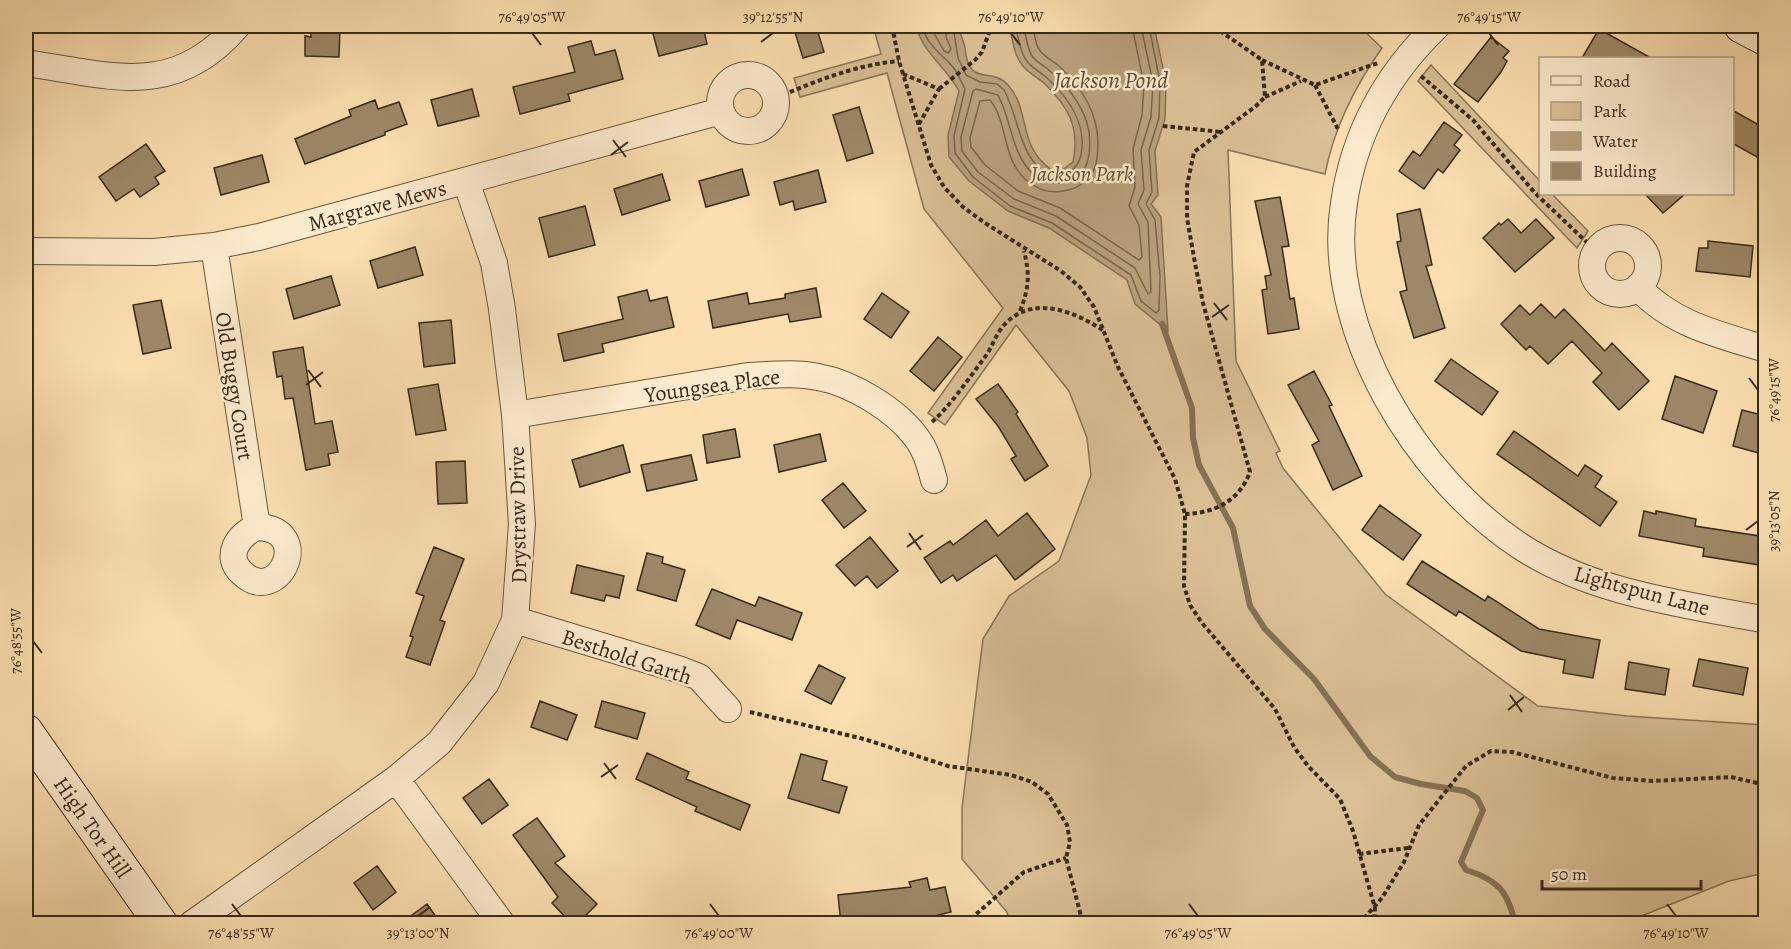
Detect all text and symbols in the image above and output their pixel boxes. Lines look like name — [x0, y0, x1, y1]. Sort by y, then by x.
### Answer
text: 76°49'05"W — [499, 7, 565, 27]
text: 39°12'55"N — [743, 7, 804, 27]
text: 76°49'10"W — [978, 7, 1044, 27]
text: 76°49'15"W — [1457, 7, 1521, 27]
legend — [1539, 57, 1734, 195]
water label: Jackson Pond — [1053, 64, 1168, 96]
text: Road — [1593, 69, 1631, 93]
text: Park — [1593, 99, 1627, 123]
text: Water — [1592, 129, 1638, 153]
park label: Jackson Park — [1030, 159, 1134, 189]
text: Building — [1593, 159, 1657, 183]
street label: Margrave Mews — [305, 173, 450, 239]
street label: Old Buggy Court — [207, 310, 261, 463]
text: 76°49'15"W — [1764, 358, 1784, 422]
street label: Youngsea Place — [641, 362, 782, 411]
street label: Drystraw Drive — [502, 446, 534, 584]
text: 39°13'05"N — [1764, 490, 1784, 552]
street label: Lightspun Lane — [1570, 558, 1713, 624]
text: 76°48'55"W — [6, 608, 26, 674]
street label: Besthold Garth — [558, 622, 696, 692]
street label: High Tor Hill — [46, 771, 138, 884]
scale bar — [1542, 853, 1701, 891]
text: 50 m — [1551, 862, 1587, 886]
text: 76°48'55"W — [208, 923, 274, 943]
text: 39°13'00"N — [387, 923, 450, 943]
text: 76°49'00"W — [685, 923, 753, 943]
text: 76°49'05"W — [1165, 923, 1231, 943]
text: 76°49'10"W — [1643, 923, 1709, 943]

